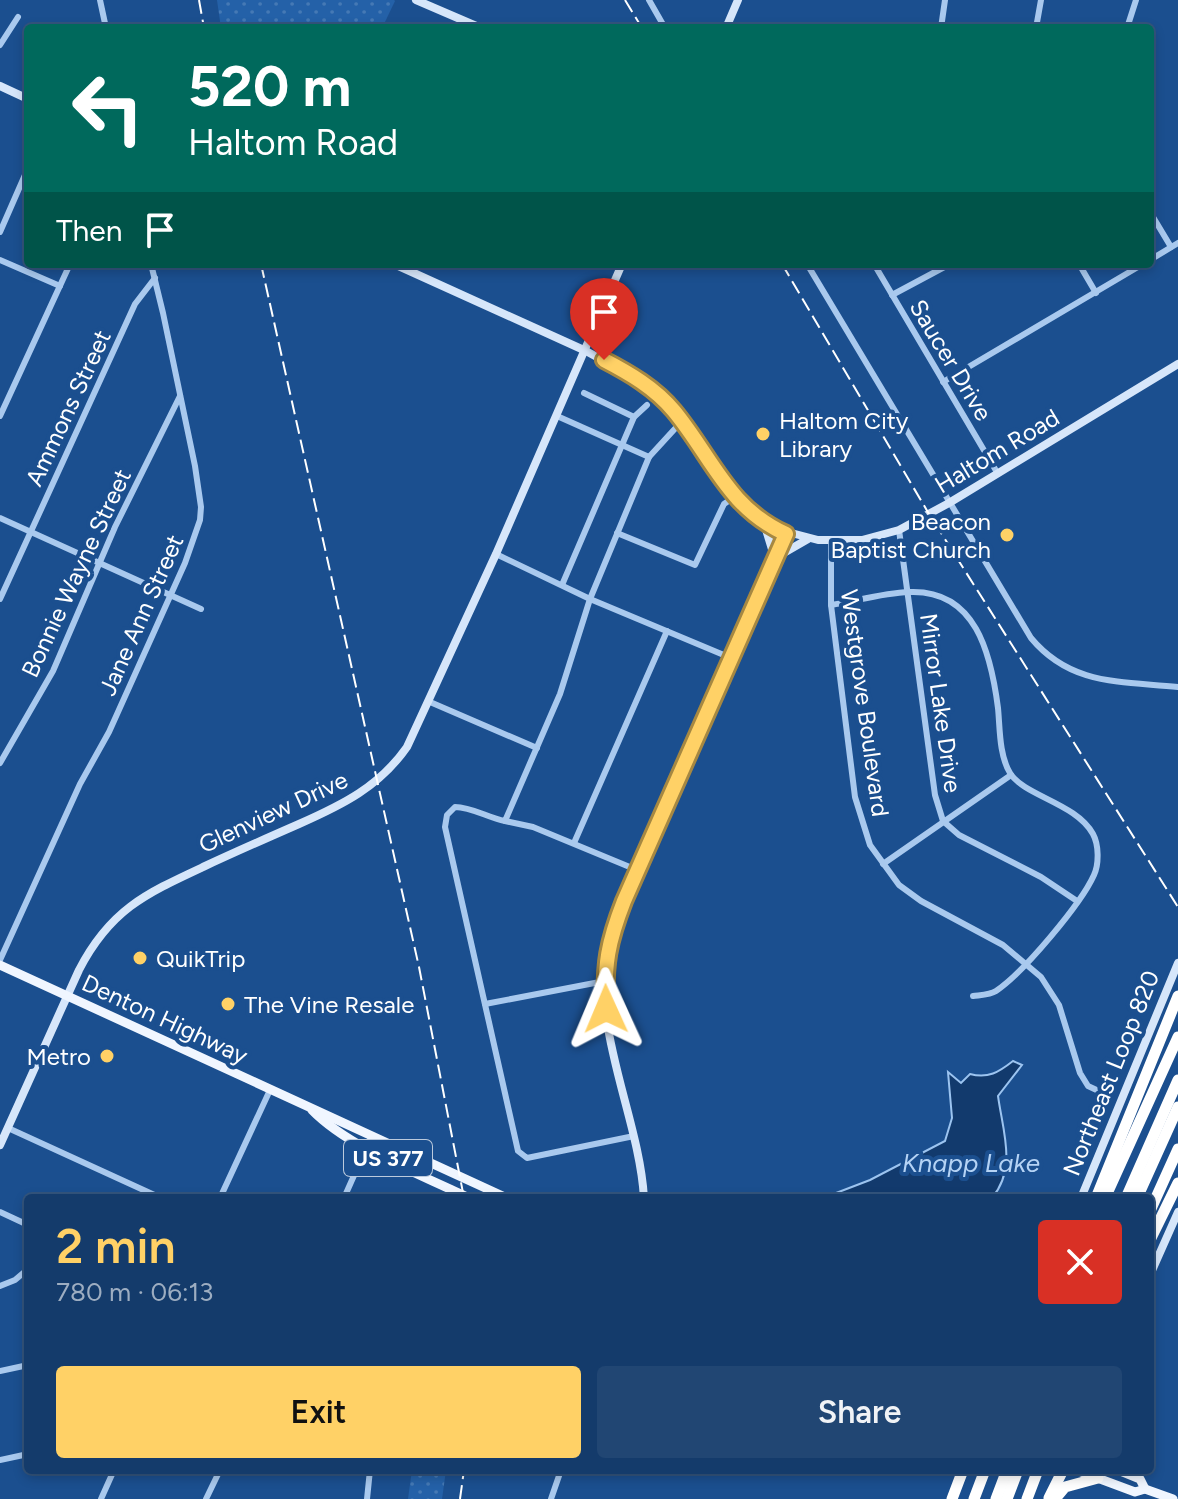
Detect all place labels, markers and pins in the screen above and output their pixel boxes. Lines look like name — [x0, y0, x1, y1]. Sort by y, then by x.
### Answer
pin — [570, 278, 638, 360]
place label: Haltom City Library — [779, 406, 909, 463]
marker: Haltom City Library — [754, 425, 772, 443]
place label: Beacon Baptist Church — [831, 507, 991, 564]
marker: Beacon Baptist Church — [998, 526, 1016, 544]
place label: QuikTrip — [156, 944, 245, 973]
marker: QuikTrip — [131, 949, 149, 967]
place label: The Vine Resale — [244, 990, 414, 1019]
marker: The Vine Resale — [219, 995, 237, 1013]
place label: Metro — [26, 1042, 91, 1071]
marker: Metro — [98, 1047, 116, 1065]

